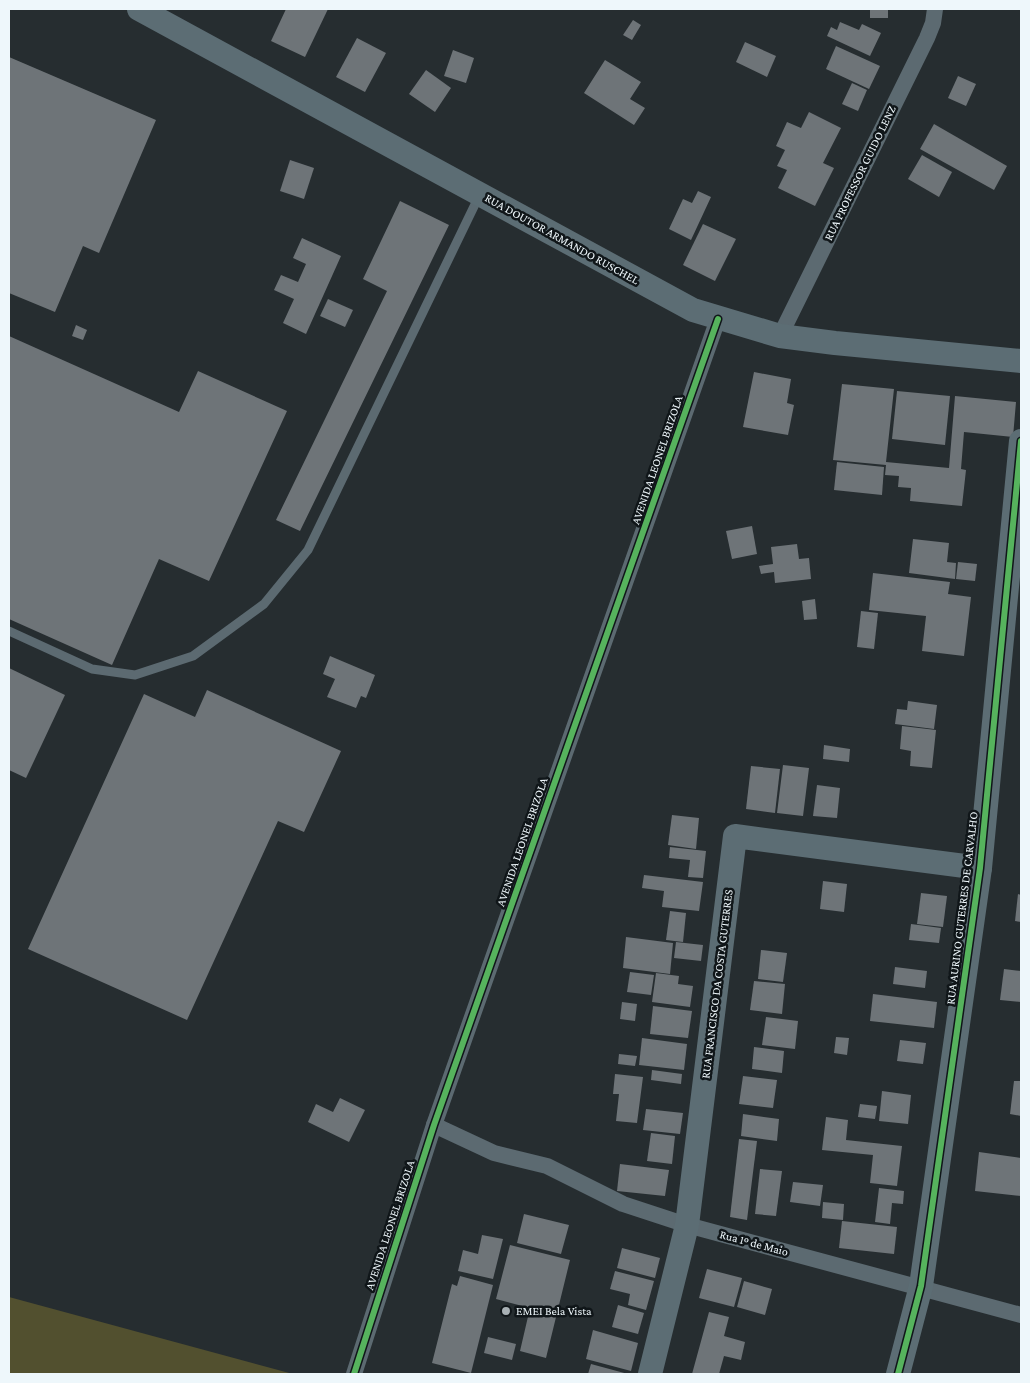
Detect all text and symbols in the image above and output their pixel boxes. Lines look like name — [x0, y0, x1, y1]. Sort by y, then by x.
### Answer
street label: RUA PROFESSOR GUIDO LENZ — [821, 103, 899, 243]
street label: RUA DOUTOR ARMANDO RUSCHEL — [482, 191, 642, 287]
street label: AVENIDA LEONEL BRIZOLA — [628, 394, 686, 526]
street label: AVENIDA LEONEL BRIZOLA — [493, 776, 551, 908]
street label: RUA AURINO GUTERRES DE CARVALHO — [943, 811, 981, 1005]
street label: RUA FRANCISCO DA COSTA GUTERRES — [698, 888, 736, 1079]
street label: AVENIDA LEONEL BRIZOLA — [362, 1158, 418, 1292]
street label: Rua 1º de Maio — [718, 1227, 790, 1259]
place label: EMEI Bela Vista — [516, 1304, 592, 1318]
marker: EMEI Bela Vista — [500, 1305, 512, 1317]

